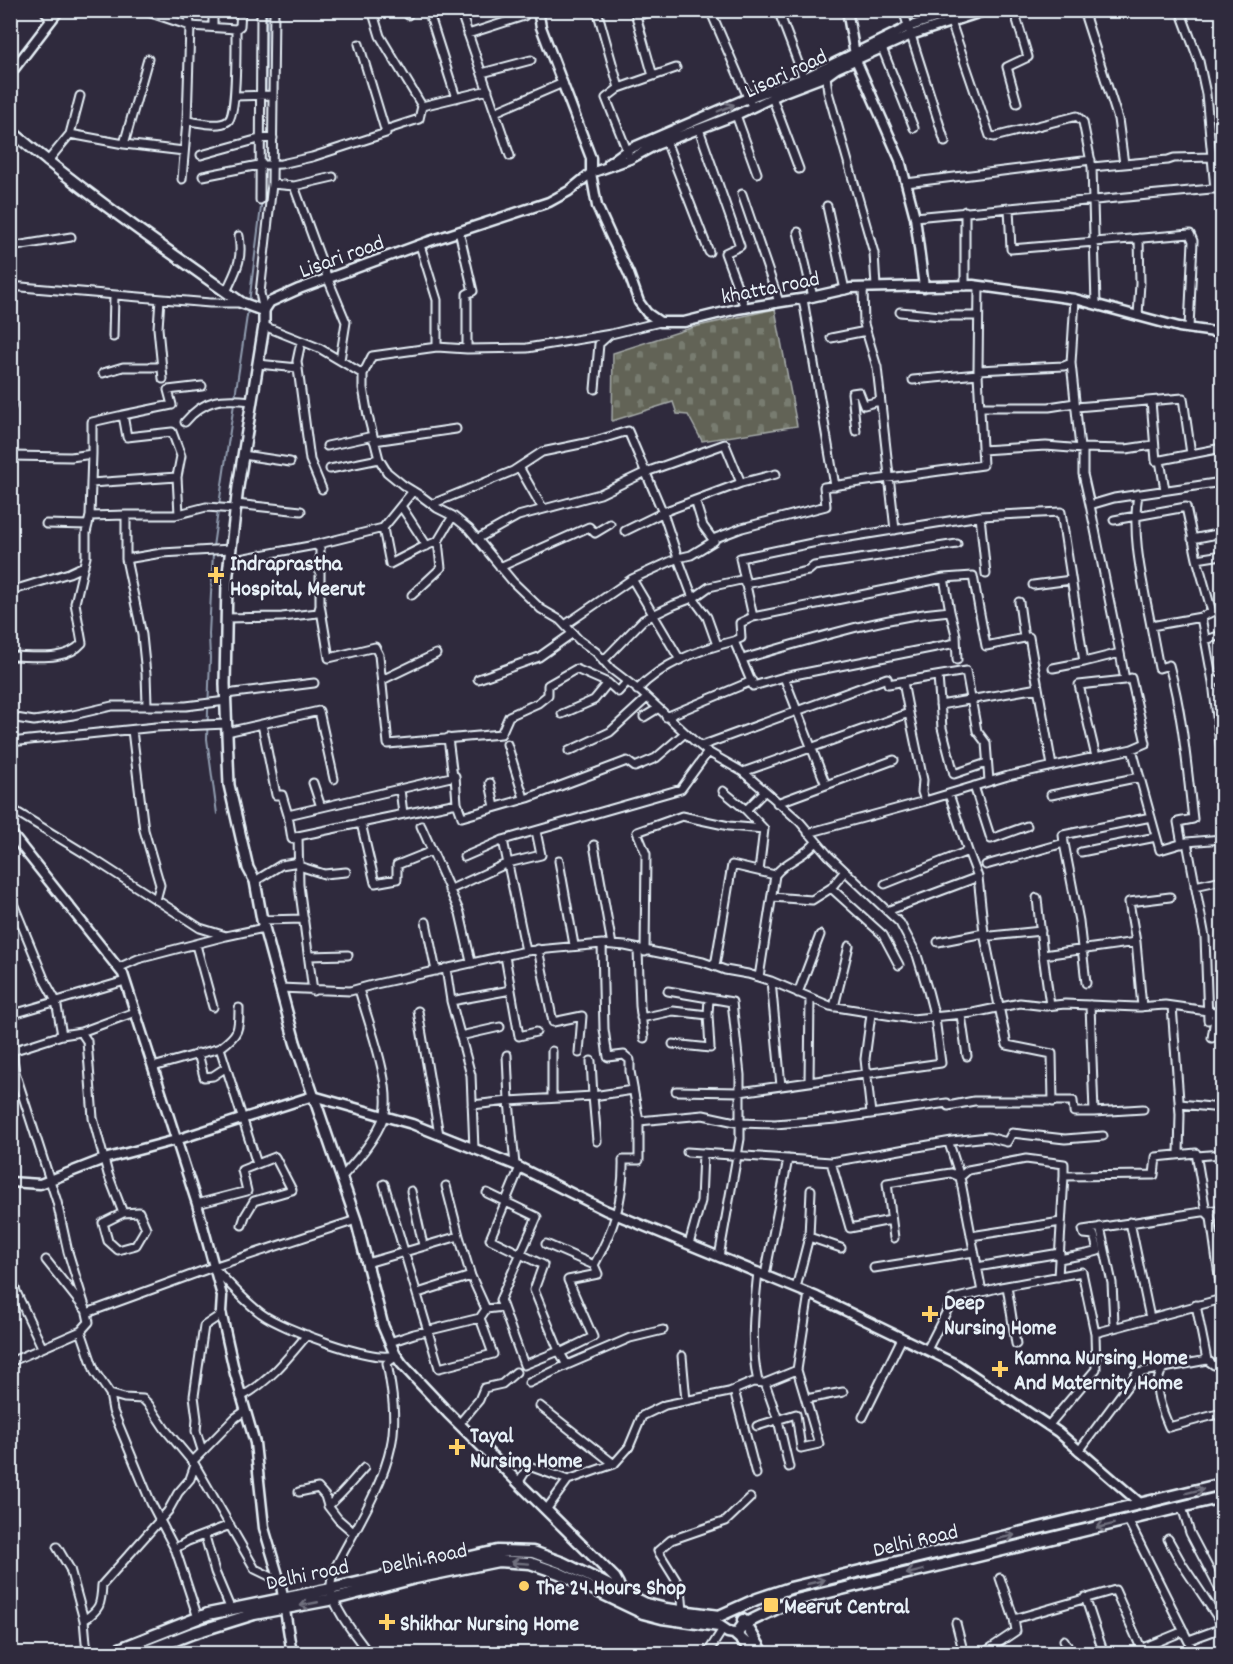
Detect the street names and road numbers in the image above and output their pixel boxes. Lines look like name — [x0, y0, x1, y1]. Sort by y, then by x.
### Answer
street label: Lisari road — [740, 42, 833, 108]
street label: Lisari road — [295, 229, 389, 288]
street label: khatta road — [719, 265, 823, 314]
street label: Delhi Road — [870, 1518, 961, 1567]
street label: Delhi Road — [379, 1536, 470, 1585]
street label: Delhi road — [263, 1553, 352, 1600]

